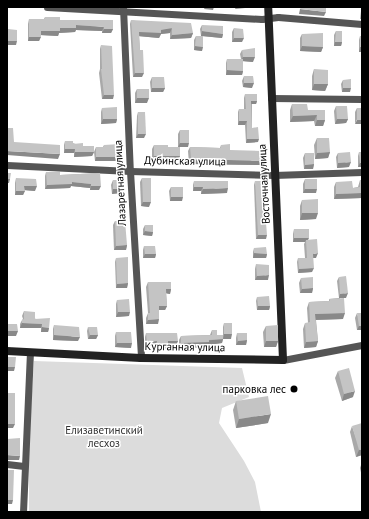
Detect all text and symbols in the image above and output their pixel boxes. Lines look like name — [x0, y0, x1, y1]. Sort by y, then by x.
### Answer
street label: Лазаретная улица — [111, 140, 129, 226]
street label: Восточная улица — [255, 144, 273, 224]
street label: Дубинская улица — [144, 154, 226, 168]
street label: Курганная улица — [144, 340, 226, 354]
place label: парковка лес — [223, 382, 286, 396]
marker: парковка лес — [289, 384, 299, 394]
park label: Елизаветинский лесхоз — [65, 424, 143, 450]

